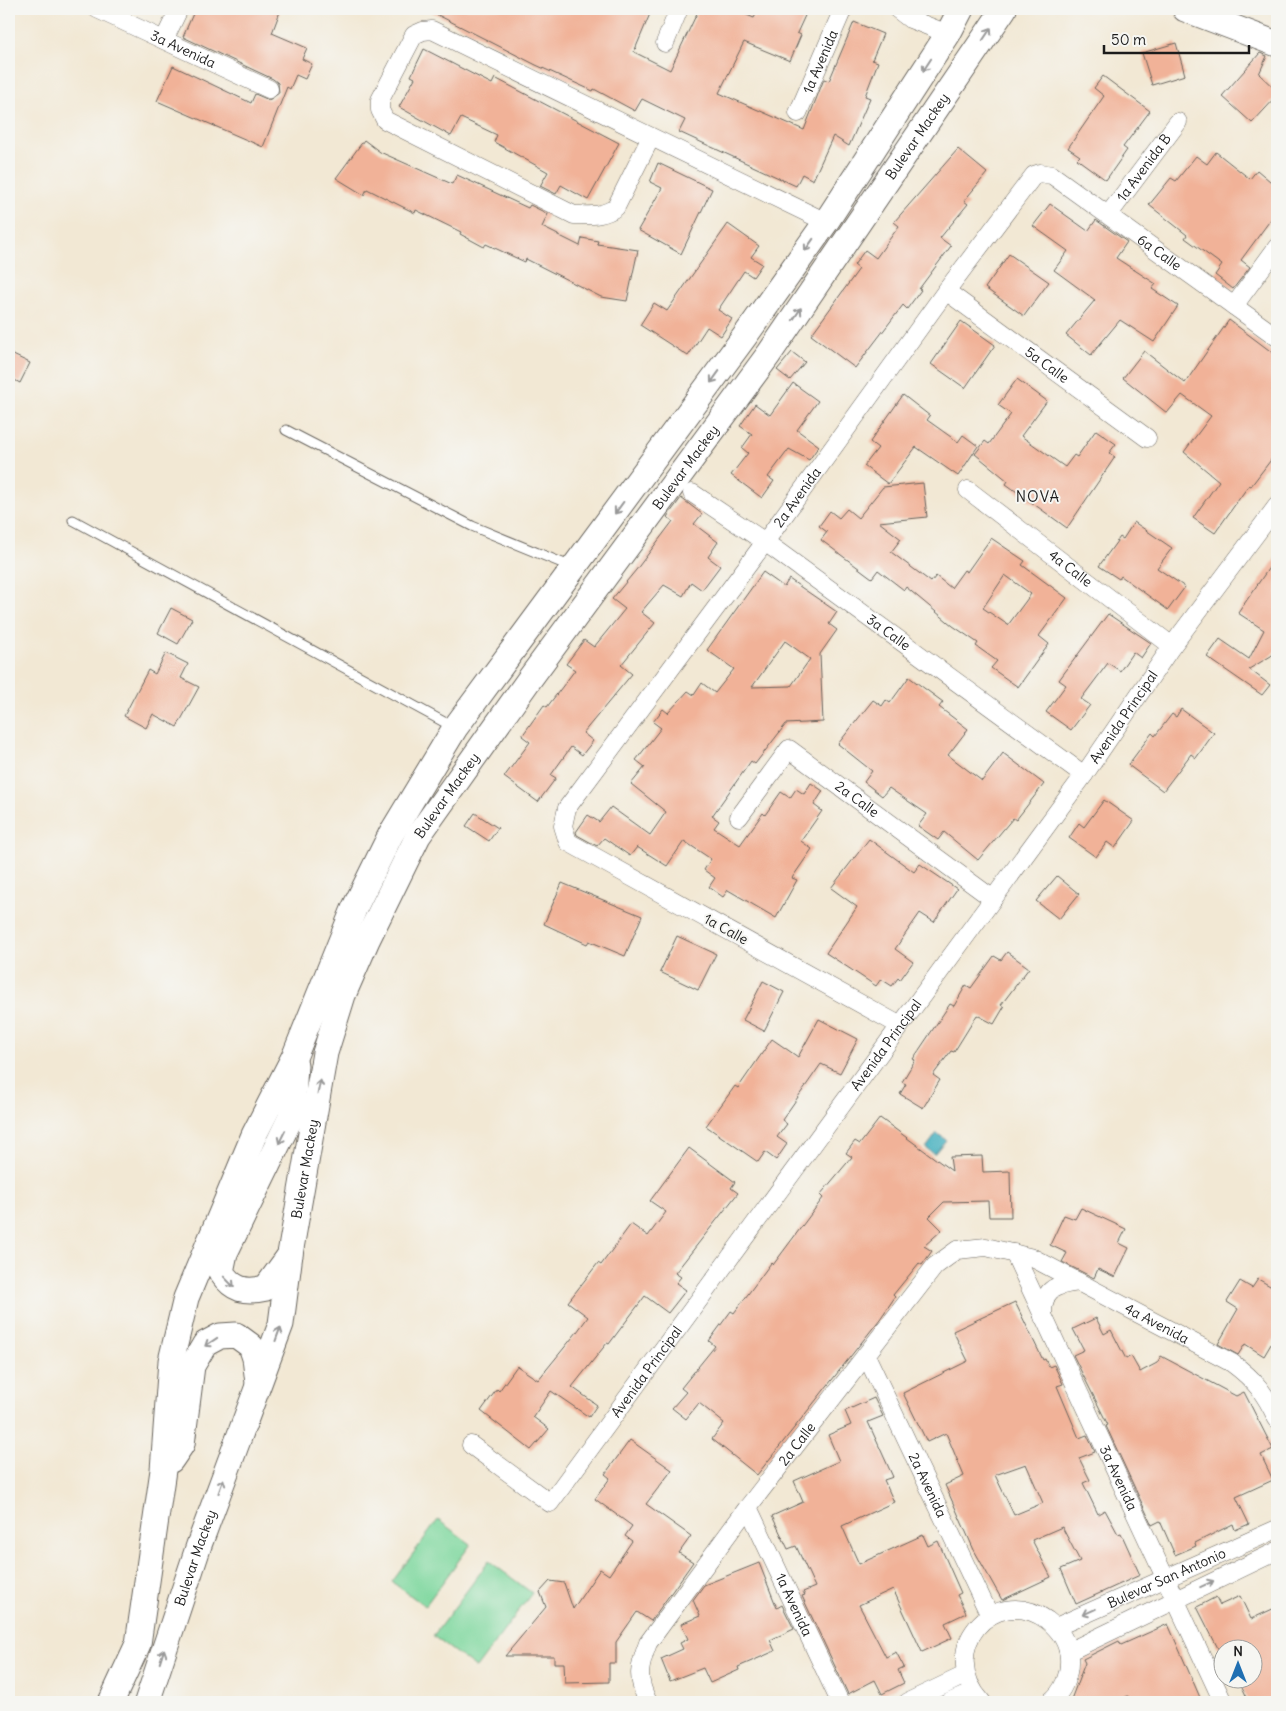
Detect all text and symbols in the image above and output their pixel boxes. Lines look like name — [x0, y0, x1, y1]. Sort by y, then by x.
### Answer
scale bar — [1104, 22, 1248, 54]
street label: 3a Avenida — [148, 26, 219, 72]
street label: 1a Avenida — [799, 27, 842, 96]
one-way arrow — [982, 28, 992, 42]
text: 50 m — [1111, 30, 1146, 49]
one-way arrow — [922, 58, 932, 72]
street label: Bulevar Mackey — [882, 90, 953, 183]
street label: 1a Avenida B — [1113, 130, 1175, 205]
street label: 6a Calle — [1134, 230, 1185, 274]
one-way arrow — [804, 238, 814, 252]
one-way arrow — [792, 307, 802, 321]
street label: 5a Calle — [1021, 343, 1073, 387]
one-way arrow — [709, 370, 720, 383]
street label: Bulevar Mackey — [649, 421, 723, 513]
street label: 2a Avenida — [769, 464, 825, 531]
district label: NOVA — [1016, 487, 1060, 506]
one-way arrow — [613, 501, 624, 514]
street label: 4a Calle — [1045, 546, 1096, 591]
street label: 3a Calle — [863, 610, 914, 654]
street label: Avenida Principal — [1085, 667, 1162, 767]
street label: Bulevar Mackey — [410, 749, 483, 842]
street label: 2a Calle — [832, 777, 883, 821]
street label: 1a Calle — [701, 910, 751, 948]
street label: Avenida Principal — [846, 996, 925, 1094]
one-way arrow — [315, 1080, 324, 1096]
street label: Bulevar Mackey — [287, 1118, 322, 1220]
one-way arrow — [276, 1129, 286, 1144]
one-way arrow — [223, 1276, 236, 1288]
street label: 4a Avenida — [1122, 1299, 1192, 1348]
street label: Avenida Principal — [607, 1322, 686, 1421]
one-way arrow — [274, 1326, 283, 1342]
one-way arrow — [204, 1337, 218, 1347]
street label: 2a Calle — [774, 1419, 819, 1469]
street label: 3a Avenida — [1096, 1442, 1142, 1513]
street label: 2a Avenida — [905, 1450, 951, 1520]
one-way arrow — [217, 1478, 226, 1494]
street label: Bulevar Mackey — [170, 1507, 220, 1608]
street label: Bulevar San Antonio — [1105, 1544, 1229, 1612]
street label: 1a Avenida — [772, 1570, 817, 1639]
one-way arrow — [1199, 1579, 1214, 1589]
one-way arrow — [1081, 1608, 1096, 1618]
north arrow — [1214, 1638, 1264, 1688]
text: N — [1233, 1642, 1243, 1660]
one-way arrow — [158, 1648, 168, 1664]

